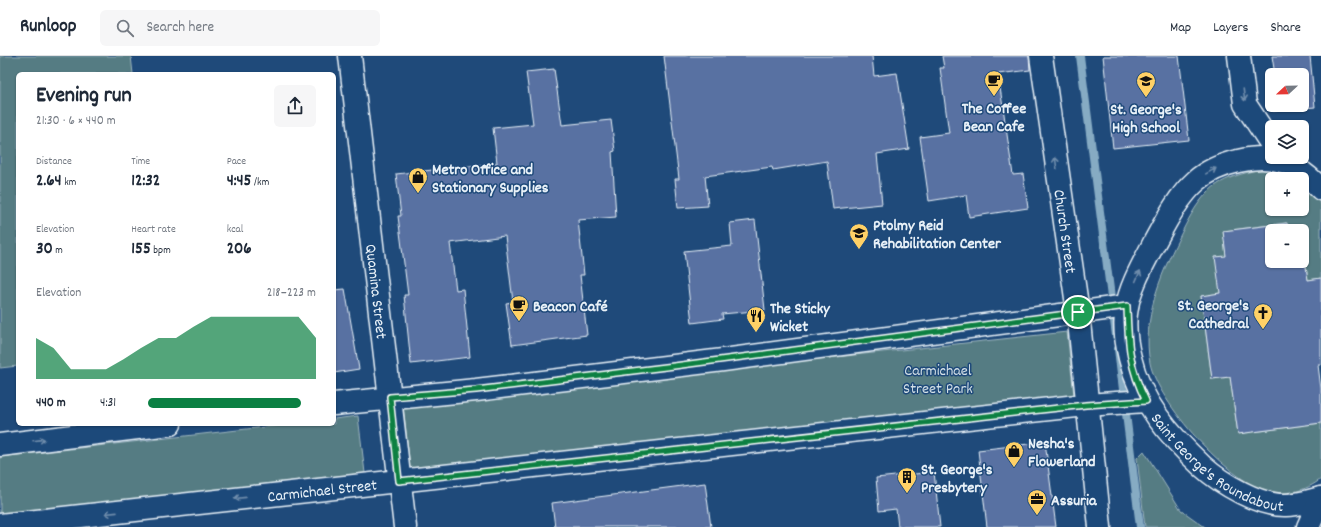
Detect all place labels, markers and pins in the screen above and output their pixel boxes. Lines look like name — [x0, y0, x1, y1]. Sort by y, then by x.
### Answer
cafe icon: The Coffee Bean Cafe — [983, 69, 1005, 97]
school or university icon: St. George's High School — [1135, 70, 1157, 98]
place label: The Coffee Bean Cafe — [962, 98, 1026, 139]
place label: St. George's High School — [1110, 99, 1182, 140]
place label: Metro Office and Stationary Supplies — [432, 159, 549, 200]
shop icon: Metro Office and Stationary Supplies — [407, 166, 429, 194]
place label: Ptolmy Reid Rehabilitation Center — [873, 215, 1002, 256]
school or university icon: Ptolmy Reid Rehabilitation Center — [848, 222, 870, 250]
cafe icon: Beacon Café — [508, 294, 530, 322]
pin — [1061, 295, 1095, 329]
place label: St. George's Cathedral — [1178, 295, 1249, 336]
place label: Beacon Café — [533, 296, 608, 319]
place label: The Sticky Wicket — [770, 298, 831, 339]
church icon: St. George's Cathedral — [1252, 302, 1274, 330]
restaurant icon: The Sticky Wicket — [745, 305, 767, 333]
place label: Nesha's Flowerland — [1028, 433, 1096, 474]
shop icon: Nesha's Flowerland — [1003, 440, 1025, 468]
place label: St. George's Presbytery — [921, 459, 993, 500]
building icon: St. George's Presbytery — [896, 466, 918, 494]
office icon: Assuria — [1026, 488, 1048, 516]
place label: Assuria — [1051, 490, 1098, 513]

